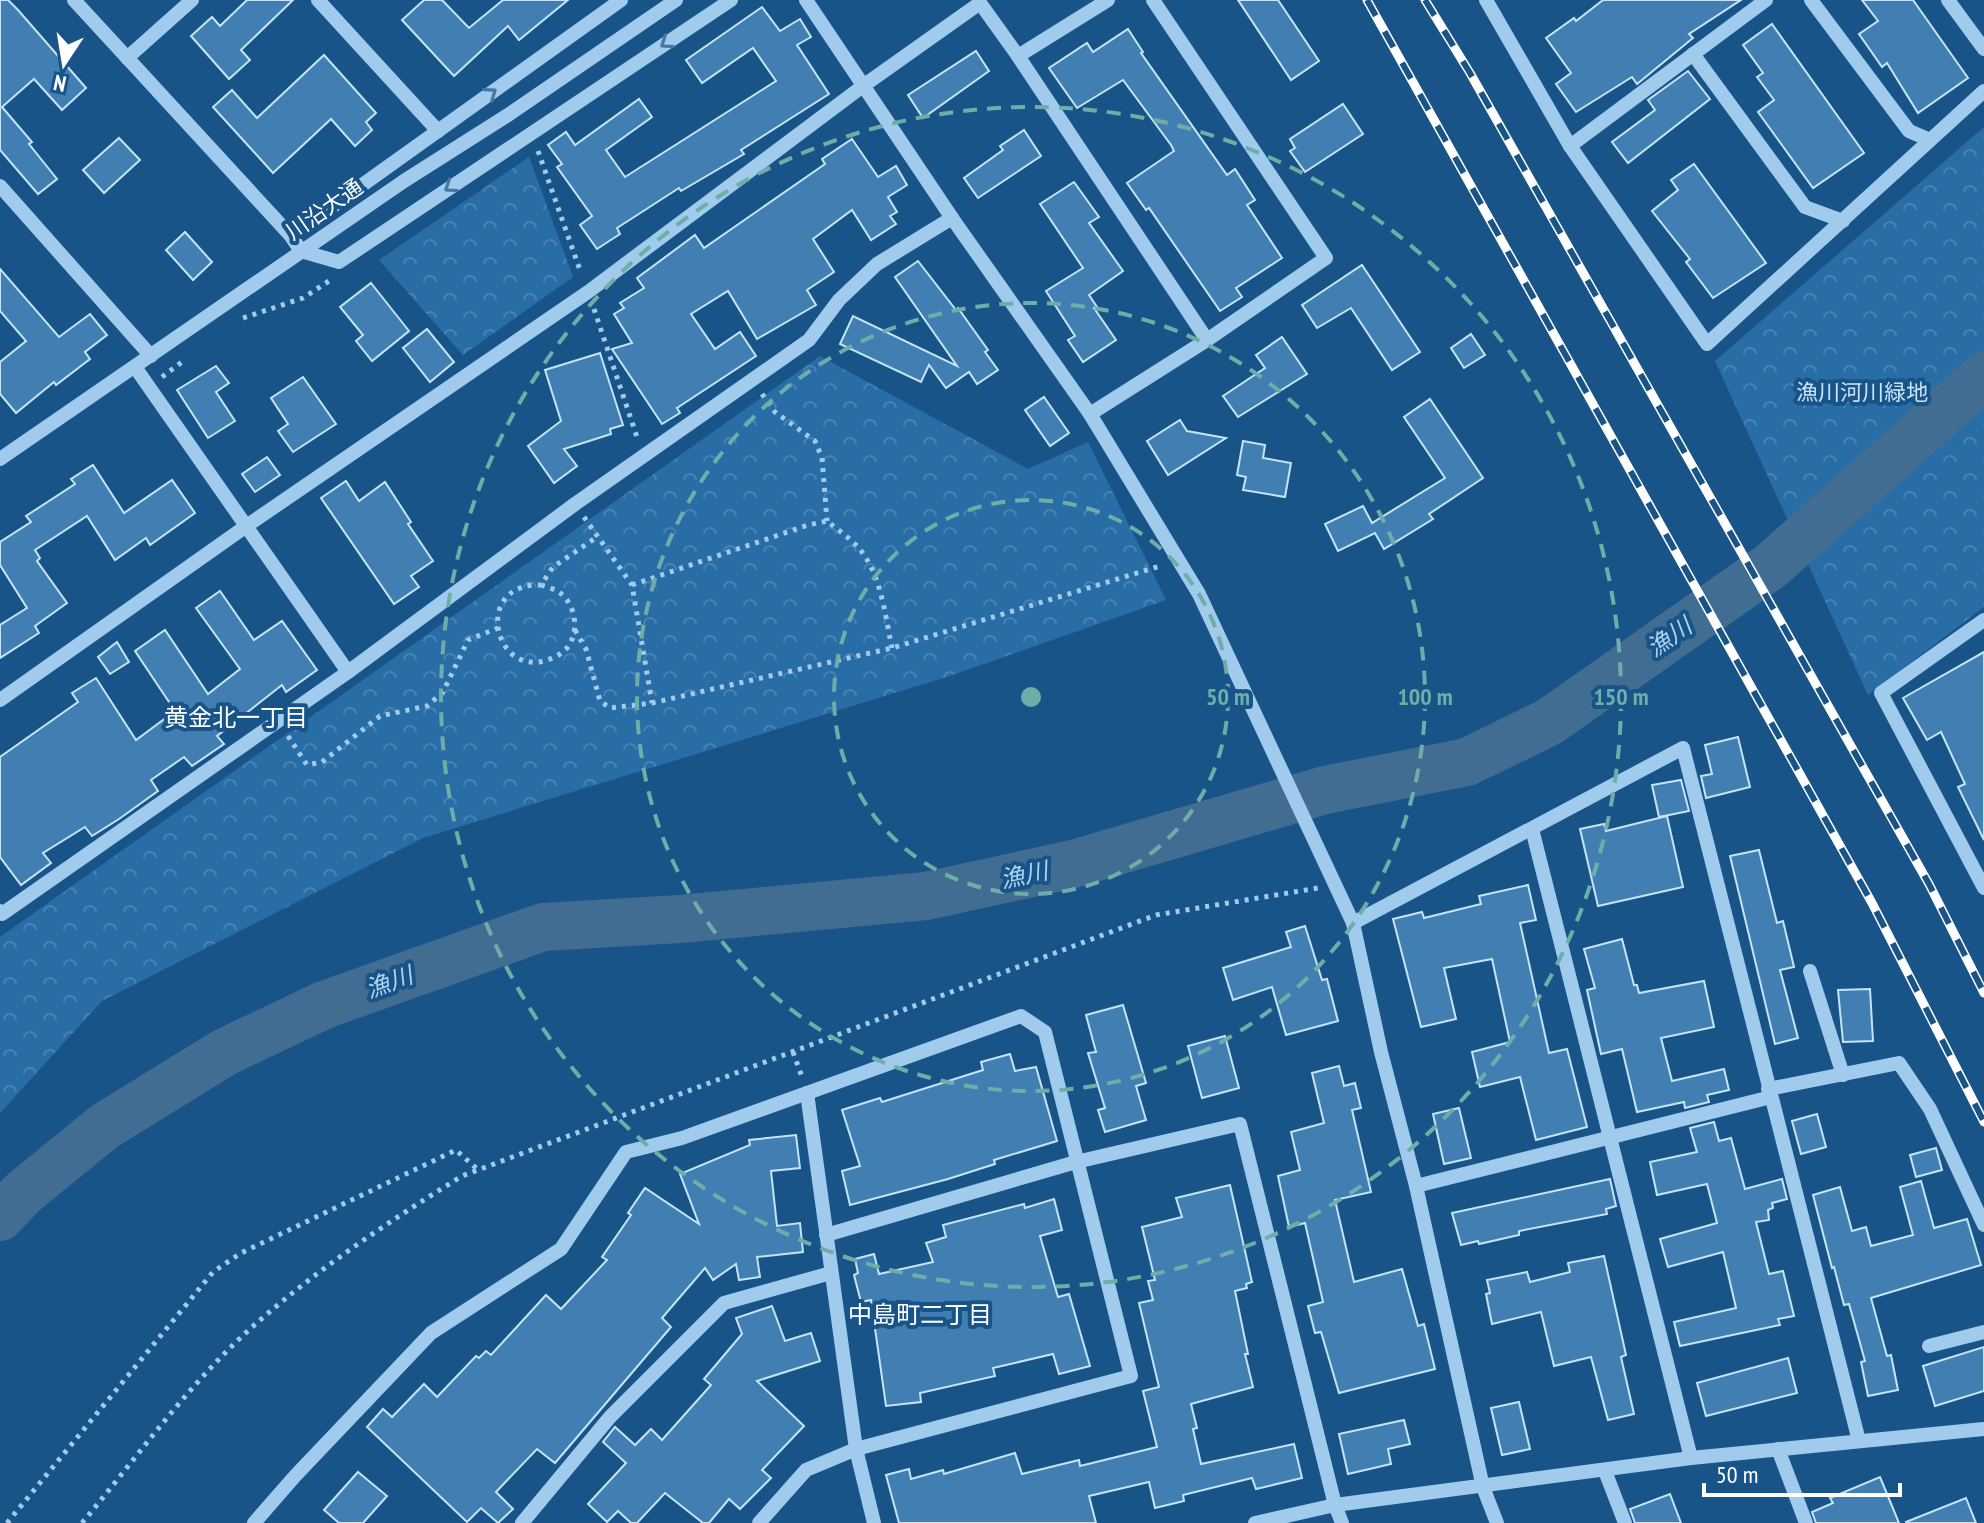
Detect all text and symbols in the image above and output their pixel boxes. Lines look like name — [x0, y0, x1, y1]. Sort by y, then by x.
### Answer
north arrow — [24, 24, 104, 104]
one-way arrow — [661, 34, 675, 49]
text: N — [51, 69, 69, 98]
one-way arrow — [482, 88, 497, 103]
street label: 川沿大通 — [280, 172, 368, 246]
one-way arrow — [444, 178, 459, 193]
park label: 漁川河川緑地 — [1796, 378, 1928, 406]
water label: 漁川 — [1640, 609, 1700, 663]
text: 50 m — [1206, 681, 1250, 712]
text: 100 m — [1397, 681, 1453, 712]
text: 150 m — [1593, 681, 1649, 712]
centre of rings — [1017, 683, 1045, 711]
district label: 黄金北一丁目 — [164, 702, 308, 733]
water label: 漁川 — [997, 854, 1054, 895]
water label: 漁川 — [361, 958, 420, 1005]
district label: 中島町二丁目 — [848, 1299, 992, 1330]
scale bar — [1704, 1447, 1900, 1497]
text: 50 m — [1716, 1459, 1758, 1490]

